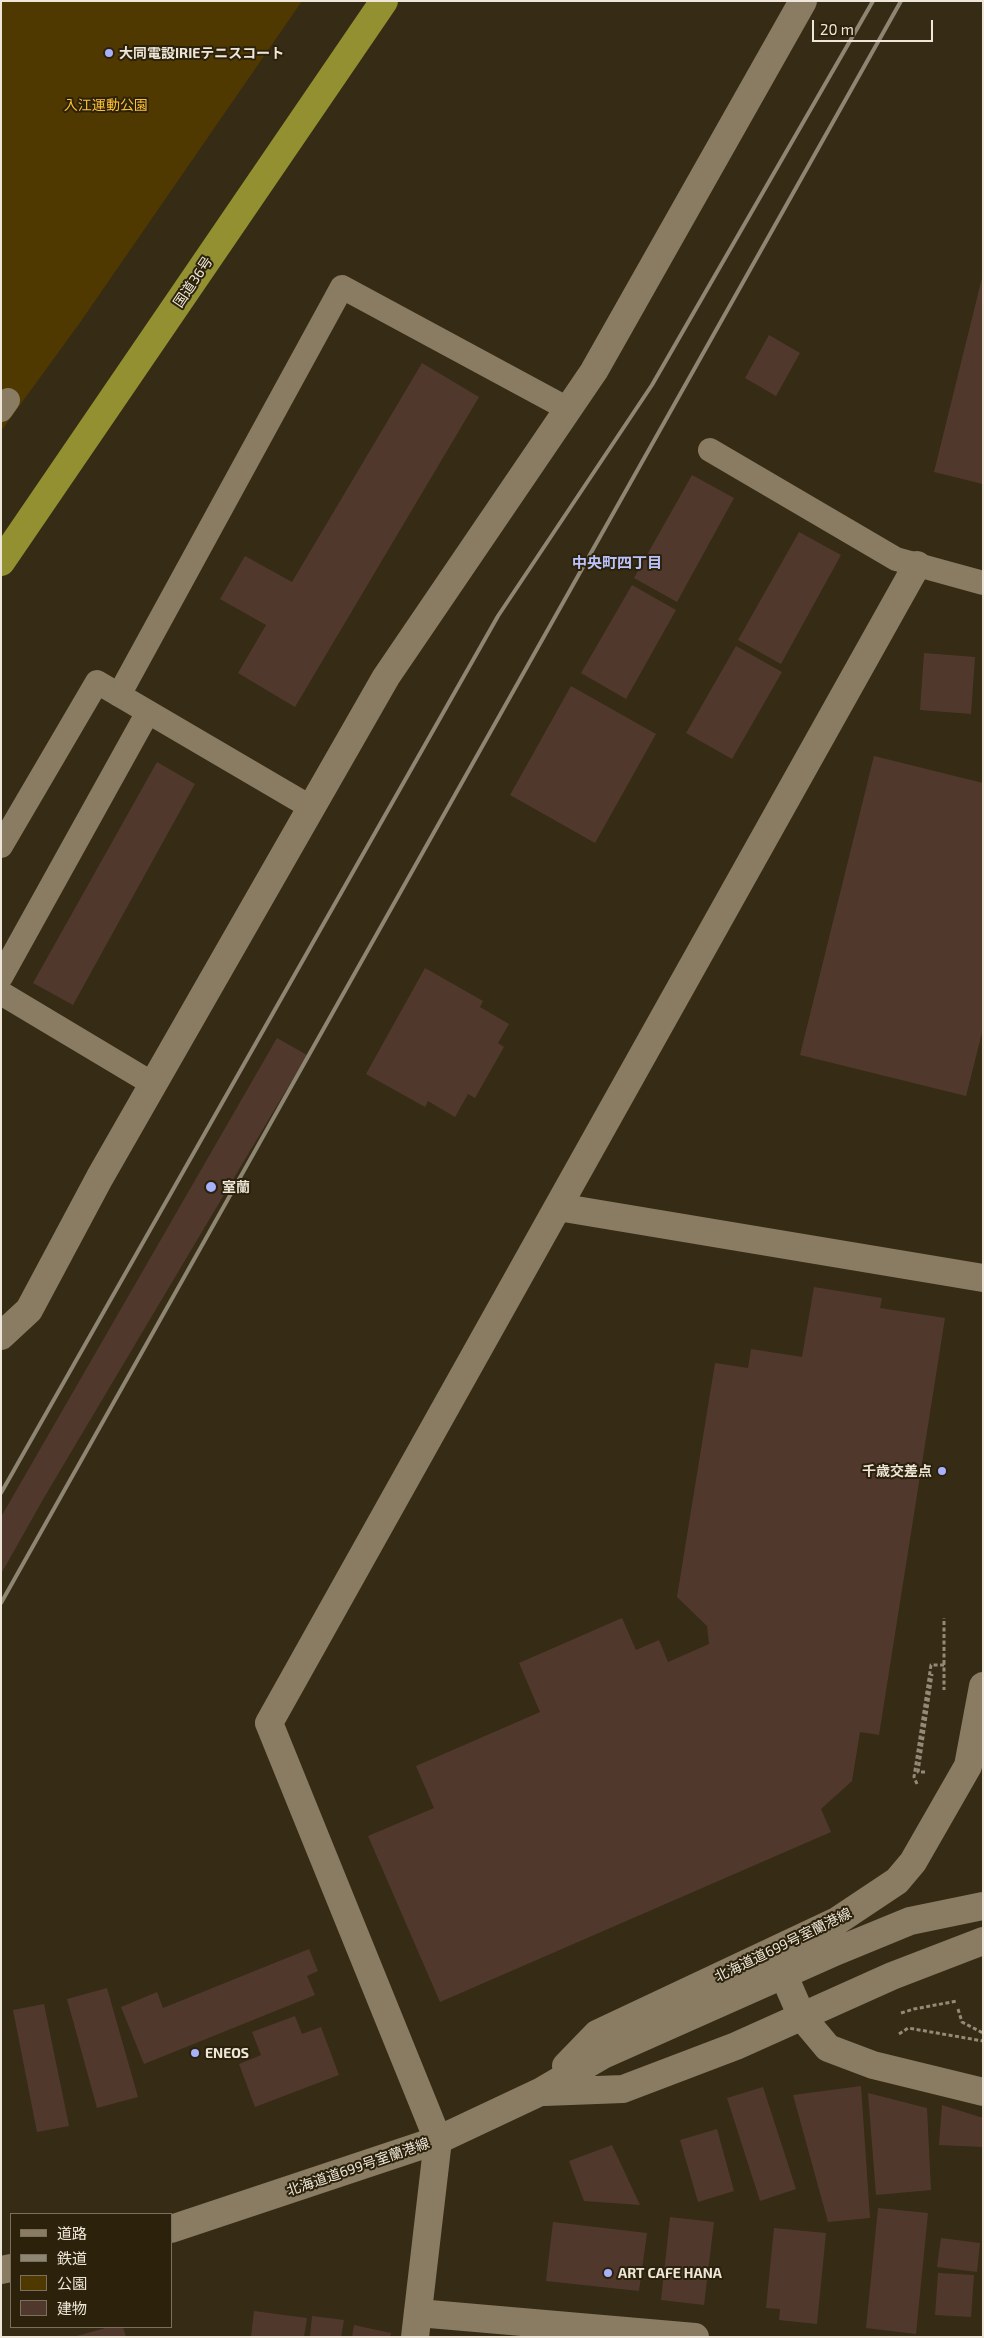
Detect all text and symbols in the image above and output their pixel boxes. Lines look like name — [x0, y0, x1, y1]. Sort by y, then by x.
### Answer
scale bar — [814, 10, 935, 42]
text: 20 m — [820, 20, 854, 38]
place label: 大同電設IRIEテニスコート — [119, 45, 284, 61]
marker: 大同電設IRIEテニスコート — [103, 47, 115, 59]
park label: 入江運動公園 — [64, 97, 148, 113]
street label: 国道36号 — [170, 253, 216, 311]
district label: 中央町四丁目 — [572, 554, 662, 572]
place label: 室蘭 — [222, 1179, 250, 1195]
marker: 室蘭 — [204, 1180, 218, 1194]
place label: 千歳交差点 — [862, 1463, 932, 1479]
marker: 千歳交差点 — [936, 1465, 948, 1477]
street label: 北海道道699号室蘭港線 — [712, 1905, 854, 1985]
place label: ENEOS — [205, 2045, 249, 2061]
marker: ENEOS — [189, 2047, 201, 2059]
street label: 北海道道699号室蘭港線 — [284, 2135, 432, 2199]
legend — [10, 2213, 172, 2328]
text: 道路 — [57, 2224, 87, 2242]
text: 鉄道 — [57, 2249, 87, 2267]
place label: ART CAFE HANA — [618, 2265, 722, 2281]
marker: ART CAFE HANA — [602, 2267, 614, 2279]
text: 公園 — [57, 2274, 87, 2292]
text: 建物 — [57, 2299, 87, 2317]

